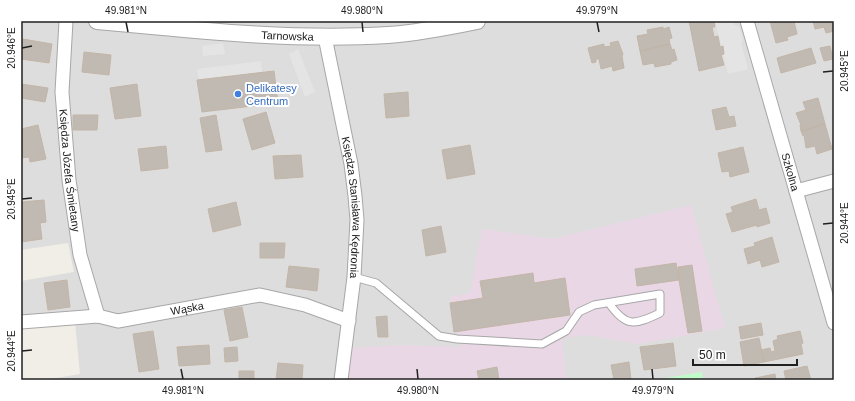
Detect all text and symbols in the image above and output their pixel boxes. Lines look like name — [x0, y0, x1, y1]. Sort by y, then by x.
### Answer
text: 49.981°N — [105, 5, 147, 16]
text: 49.980°N — [341, 5, 383, 16]
text: 49.979°N — [576, 5, 618, 16]
text: 20.946°E — [6, 27, 17, 69]
street label: Tarnowska — [261, 29, 315, 43]
text: 20.945°E — [839, 50, 850, 92]
place label: Delikatesy Centrum — [246, 82, 297, 107]
marker: Delikatesy Centrum — [233, 89, 243, 99]
street label: Księdza Józefa Śmietany — [57, 109, 83, 233]
street label: Księdza Stanisława Kędronia — [340, 135, 363, 279]
street label: Szkolna — [779, 151, 802, 193]
text: 20.945°E — [6, 178, 17, 220]
text: 20.944°E — [839, 202, 850, 244]
street label: Wąska — [169, 299, 205, 317]
text: 20.944°E — [6, 330, 17, 372]
scale bar — [693, 341, 797, 367]
text: 50 m — [699, 348, 726, 362]
text: 49.981°N — [162, 385, 204, 396]
text: 49.980°N — [397, 385, 439, 396]
text: 49.979°N — [632, 385, 674, 396]

